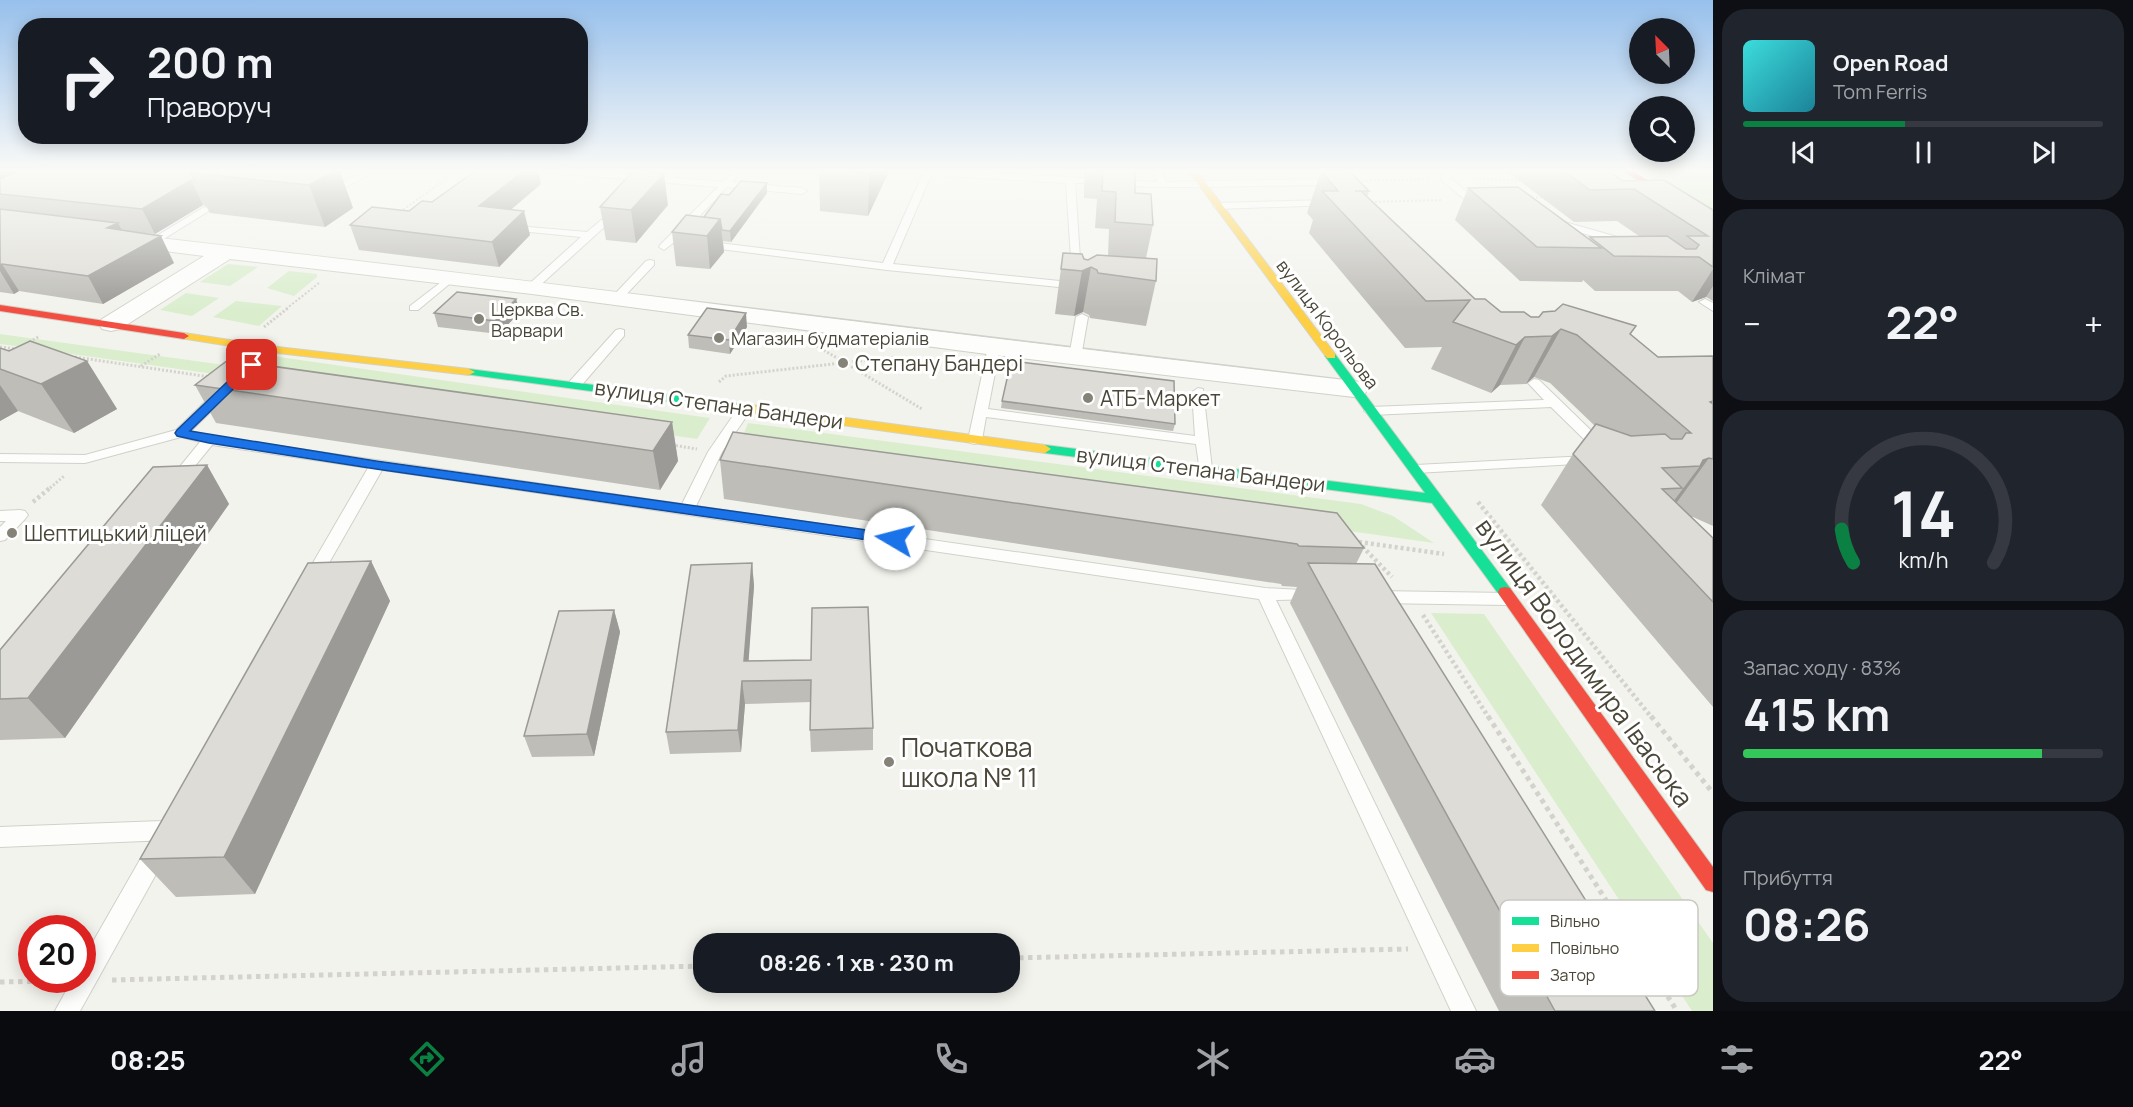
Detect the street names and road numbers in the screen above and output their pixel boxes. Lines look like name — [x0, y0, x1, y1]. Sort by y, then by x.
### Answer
street label: вулиця Корольова — [1271, 254, 1385, 394]
street label: вулиця Степана Бандери — [593, 373, 845, 435]
street label: вулиця Степана Бандери — [1075, 440, 1327, 498]
street label: вулиця Володимира Івасюка — [1468, 510, 1702, 814]

